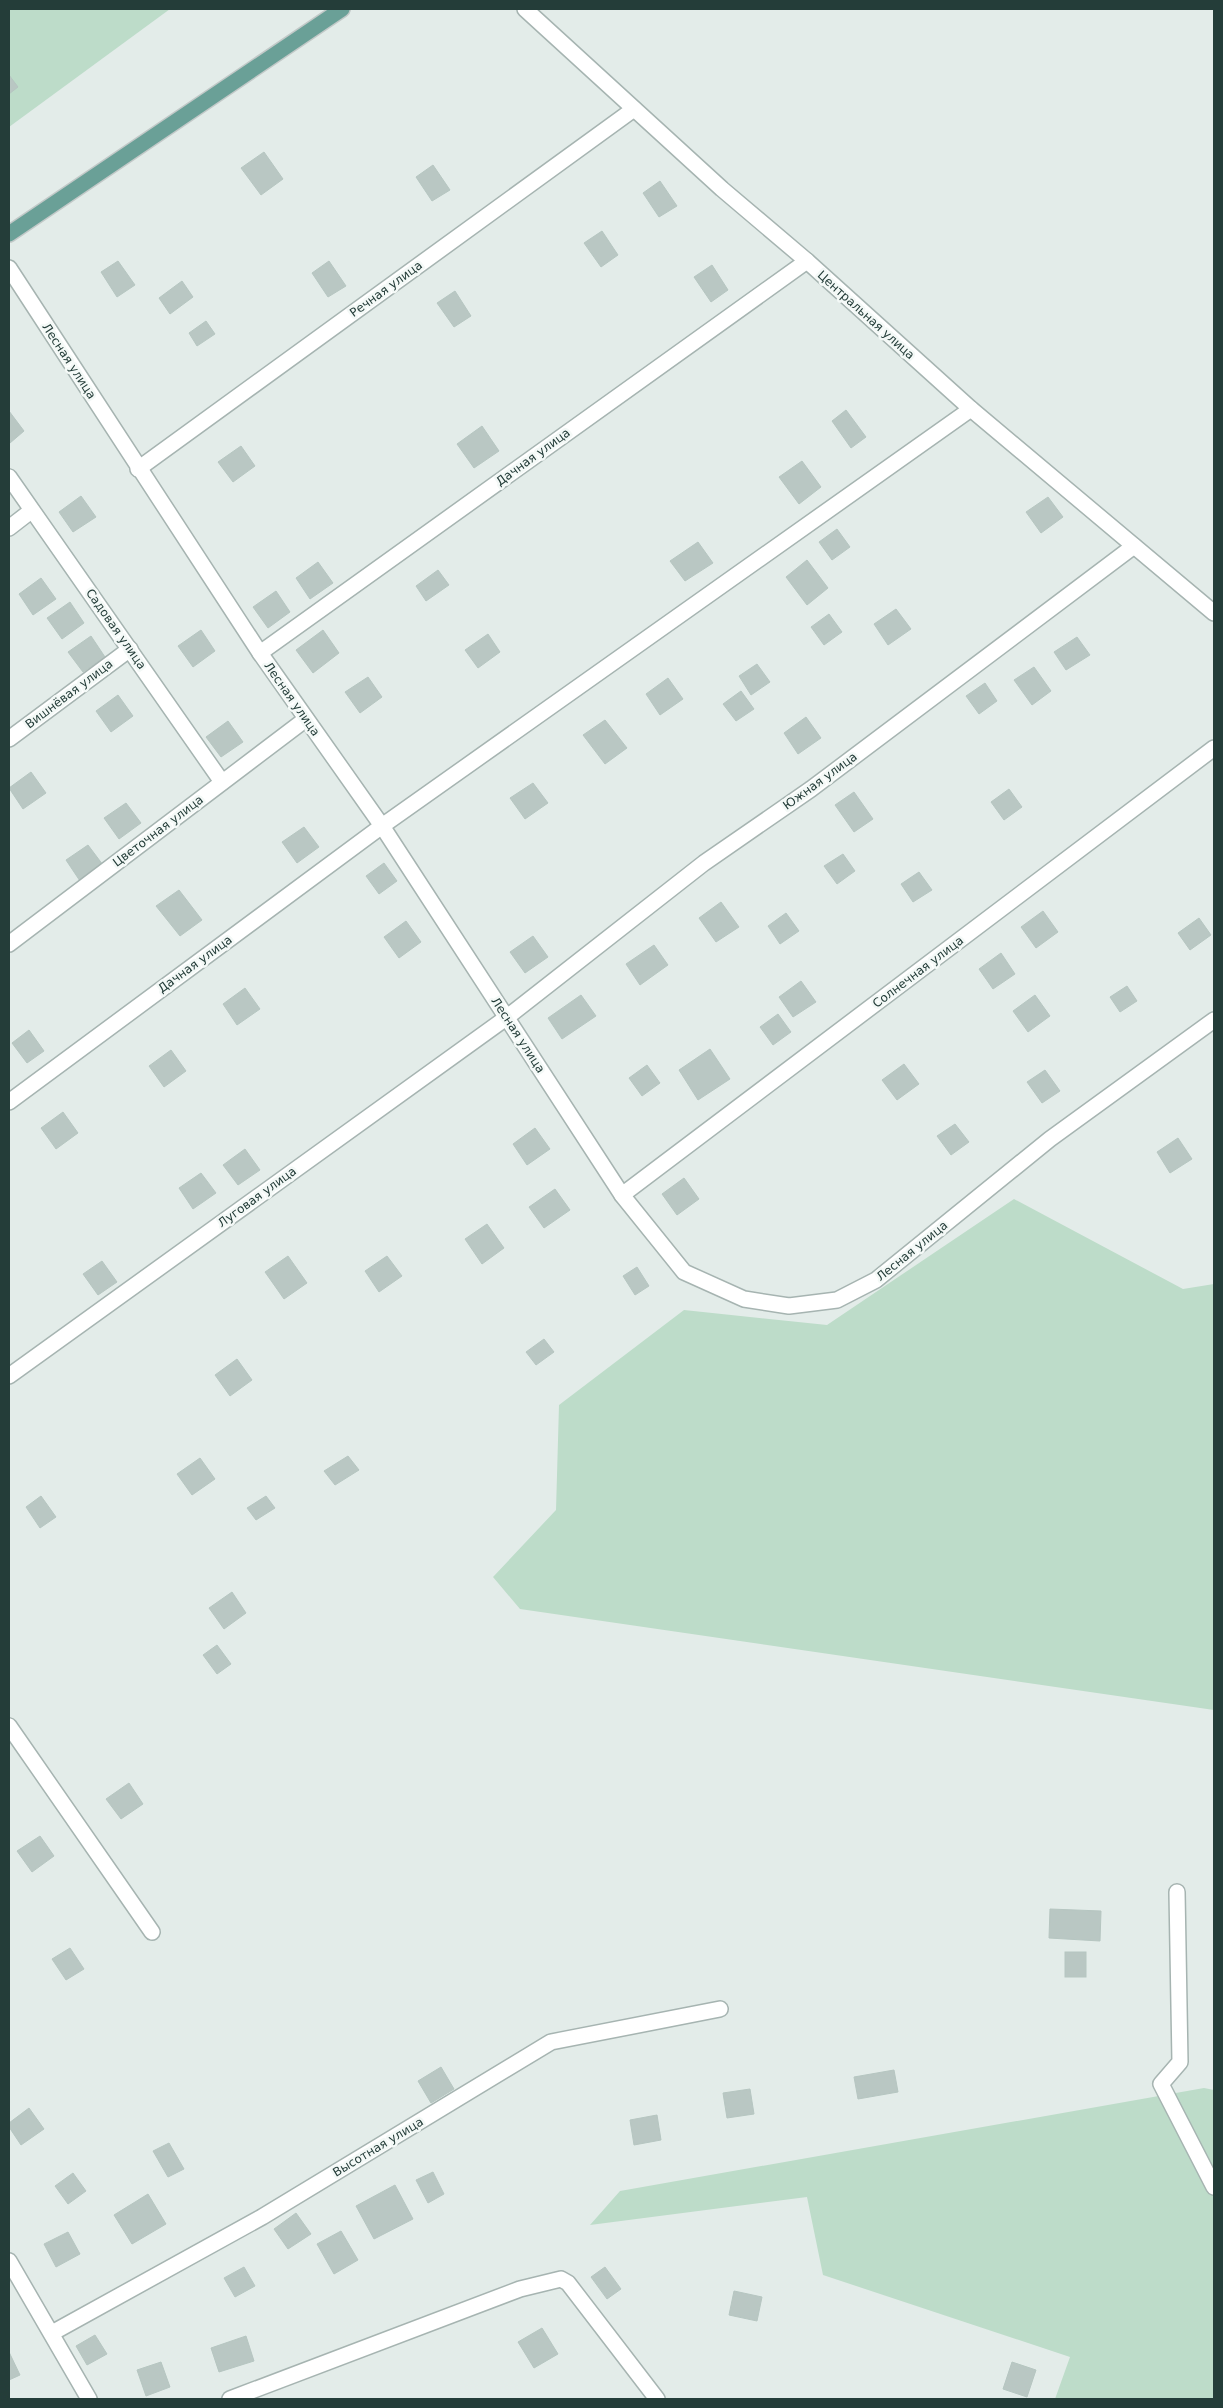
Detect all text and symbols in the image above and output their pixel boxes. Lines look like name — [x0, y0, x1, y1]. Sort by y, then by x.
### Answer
street label: Речная улица — [347, 258, 425, 320]
street label: Центральная улица — [815, 268, 917, 362]
street label: Лесная улица — [39, 321, 99, 401]
street label: Дачная улица — [493, 425, 573, 489]
street label: Садовая улица — [83, 586, 149, 672]
street label: Вишнёвая улица — [23, 657, 115, 731]
street label: Лесная улица — [261, 659, 323, 739]
street label: Южная улица — [780, 749, 860, 813]
street label: Цветочная улица — [110, 792, 206, 870]
street label: Дачная улица — [155, 932, 235, 996]
street label: Солнечная улица — [870, 933, 966, 1011]
street label: Лесная улица — [488, 995, 548, 1075]
street label: Луговая улица — [215, 1164, 299, 1230]
street label: Лесная улица — [874, 1218, 950, 1284]
street label: Высотная улица — [330, 2114, 426, 2180]

